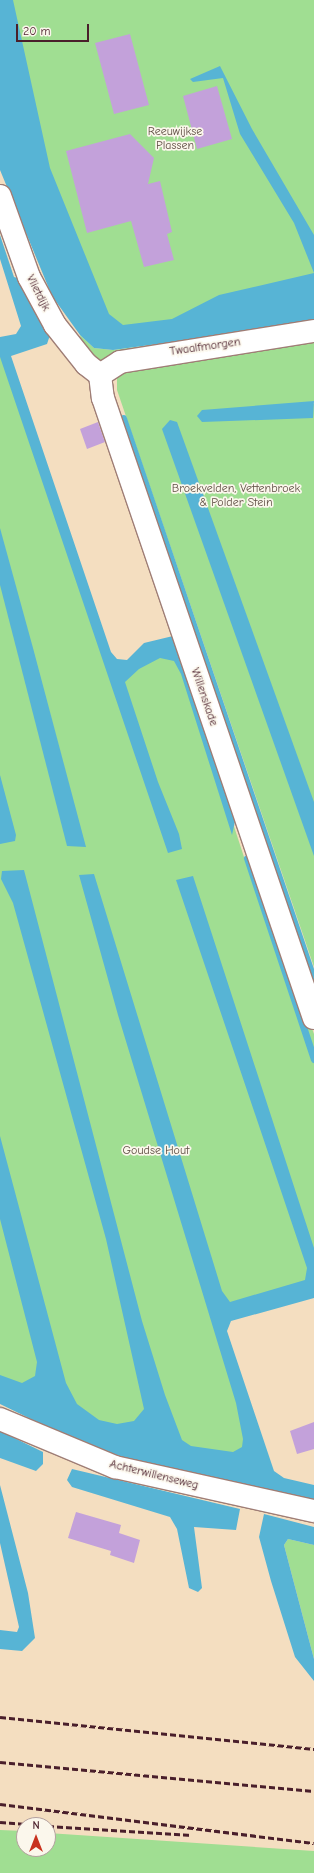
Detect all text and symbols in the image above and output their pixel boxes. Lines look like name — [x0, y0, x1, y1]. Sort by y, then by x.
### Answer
scale bar — [18, 16, 91, 42]
text: 20 m — [23, 24, 51, 38]
park label: Reeuwijkse Plassen — [148, 125, 202, 153]
street label: Vlietdijk — [23, 273, 53, 313]
street label: Twaalfmorgen — [169, 335, 241, 359]
park label: Broekvelden, Vettenbroek & Polder Stein — [172, 482, 300, 510]
street label: Willenskade — [187, 666, 221, 728]
park label: Goudse Hout — [123, 1144, 189, 1158]
street label: Achterwillenseweg — [108, 1457, 200, 1493]
north arrow — [16, 1817, 56, 1857]
text: N — [32, 1819, 40, 1832]

